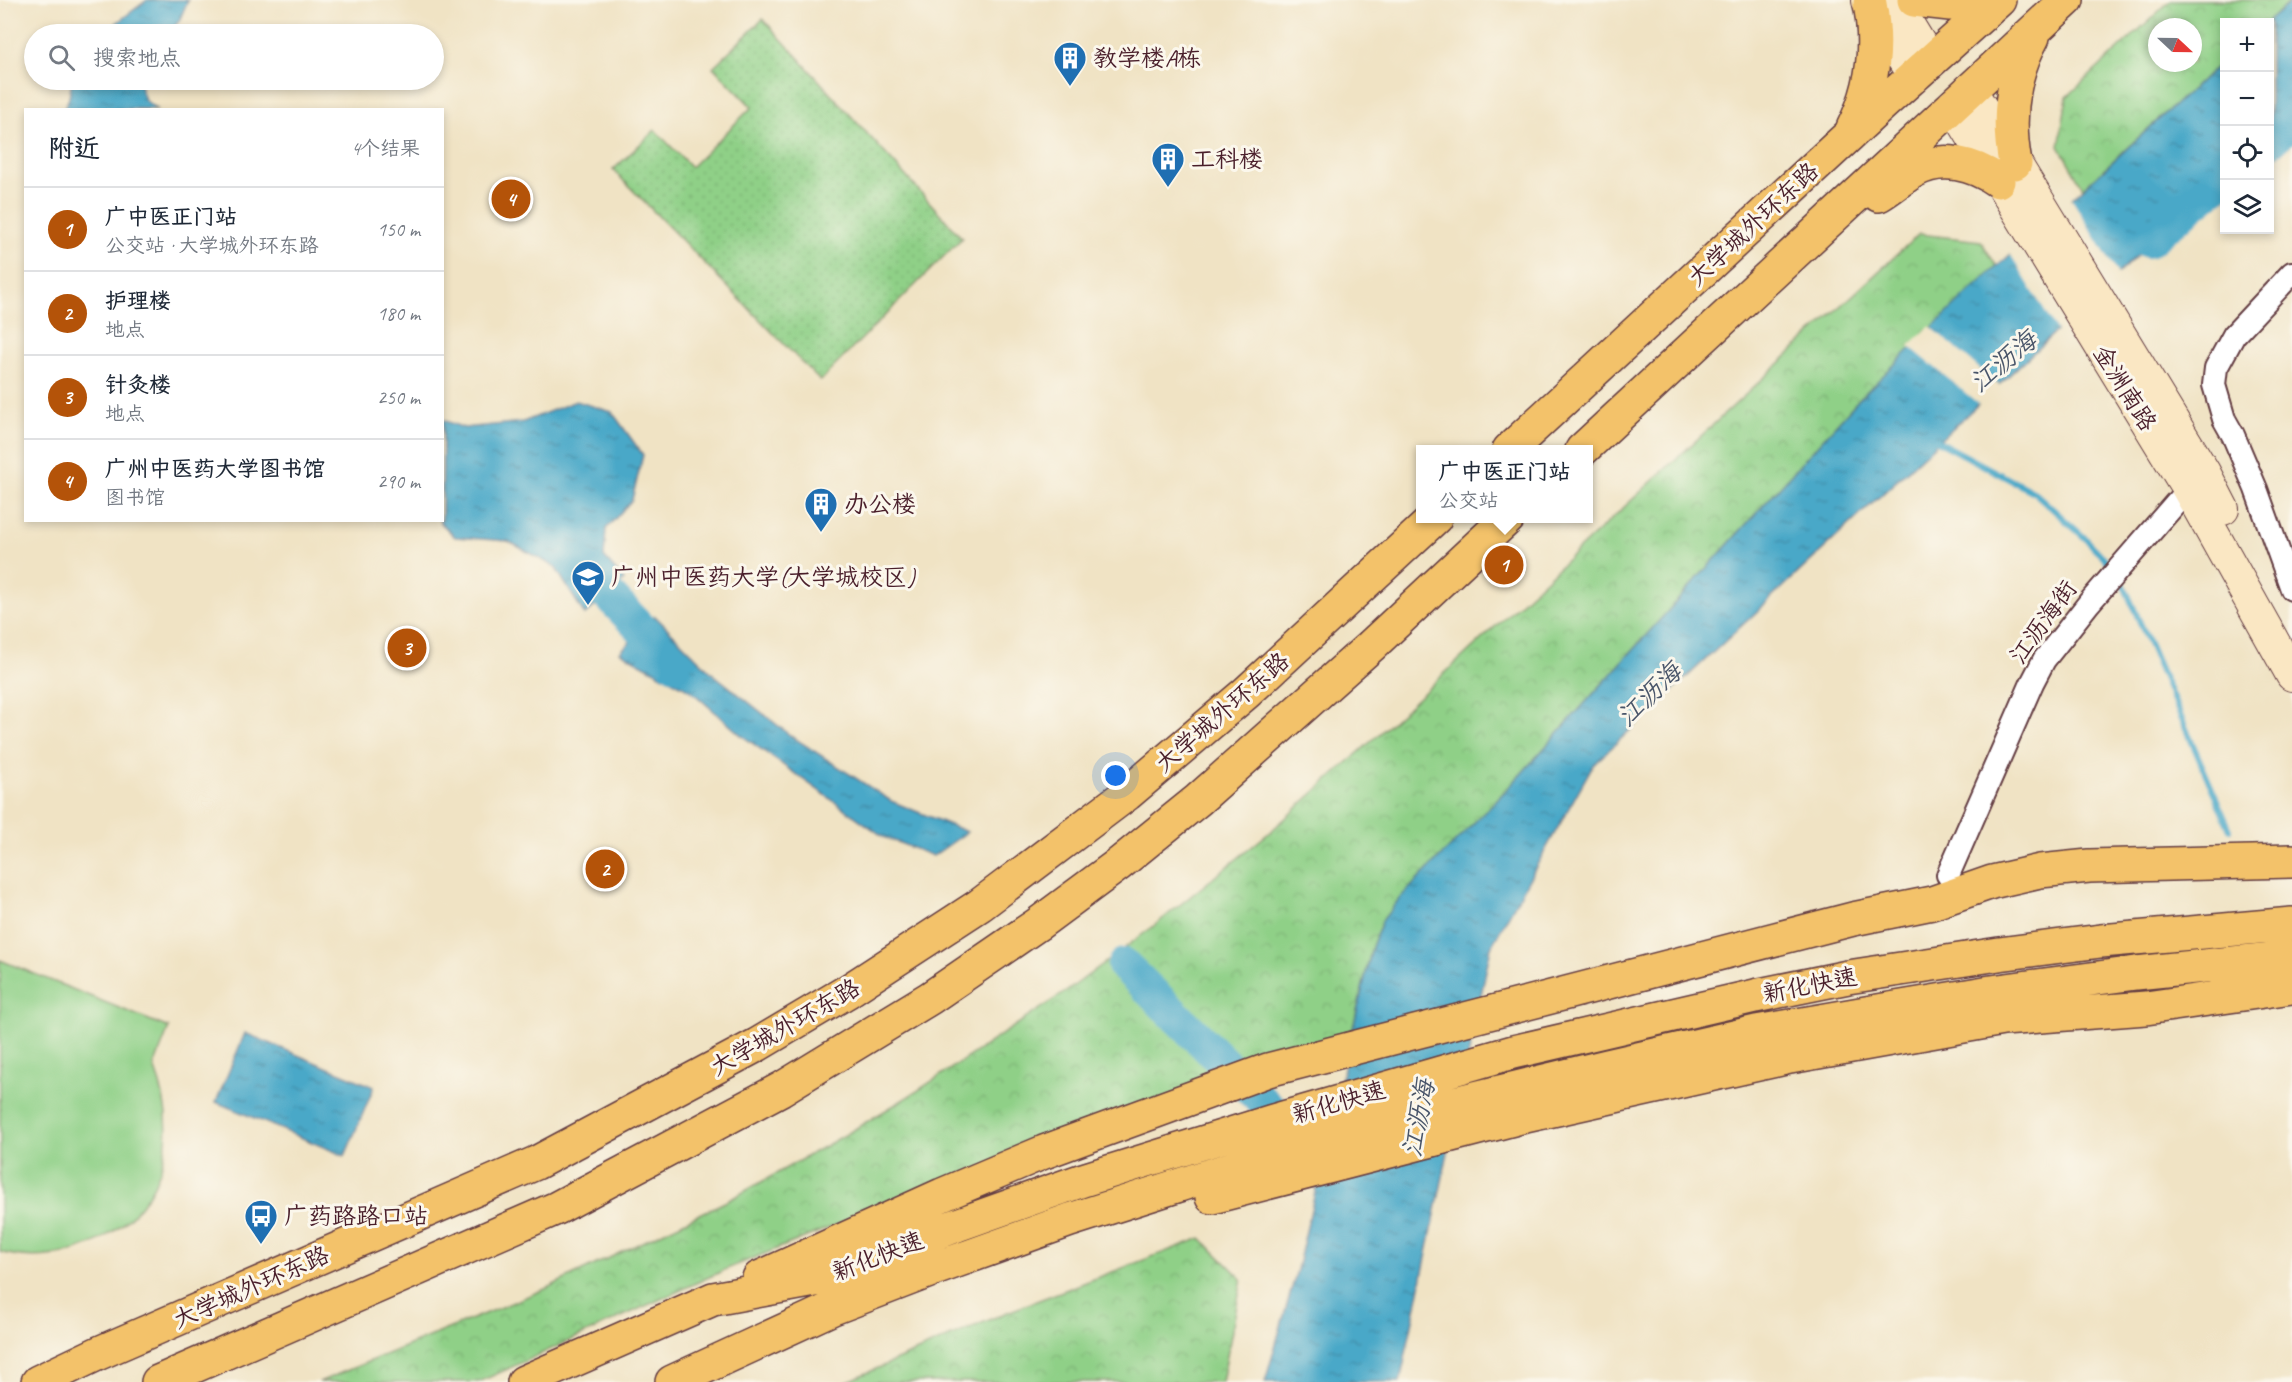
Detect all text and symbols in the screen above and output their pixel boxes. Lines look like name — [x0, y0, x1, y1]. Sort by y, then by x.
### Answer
north arrow — [2148, 18, 2202, 72]
map controls — [2220, 18, 2274, 234]
button: + — [2220, 18, 2274, 72]
search box — [24, 24, 444, 90]
building icon: 教学楼A栋 — [1052, 40, 1088, 87]
icon: search — [45, 41, 78, 74]
place label: 教学楼A栋 — [1093, 43, 1201, 73]
text: 搜索地点 — [93, 44, 181, 72]
button: − — [2220, 72, 2274, 126]
button: locate — [2220, 126, 2274, 180]
text: 附近 — [48, 132, 100, 165]
text: 4个结果 — [351, 136, 420, 161]
building icon: 工科楼 — [1150, 141, 1186, 188]
place label: 工科楼 — [1191, 144, 1263, 174]
street label: 大学城外环东路 — [1681, 156, 1825, 292]
pin: 4 — [492, 176, 530, 222]
button: layers — [2220, 180, 2274, 234]
text: 广中医正门站 — [105, 203, 237, 231]
text: 1 — [63, 217, 72, 242]
text: 150 m — [377, 217, 420, 242]
text: 公交站 · 大学城外环东路 — [105, 233, 318, 258]
text: 护理楼 — [105, 287, 171, 315]
text: 2 — [63, 301, 72, 326]
text: 180 m — [377, 301, 420, 326]
text: 地点 — [105, 317, 145, 342]
water label: 江沥海 — [1963, 322, 2045, 399]
street label: 金洲南路 — [2087, 339, 2163, 437]
text: 针灸楼 — [105, 371, 171, 399]
text: 3 — [63, 385, 72, 410]
text: 250 m — [377, 385, 420, 410]
text: 地点 — [105, 401, 145, 426]
popup — [1416, 445, 1593, 523]
text: 广州中医药大学图书馆 — [105, 455, 325, 483]
text: 广中医正门站 — [1438, 458, 1571, 486]
text: 4 — [63, 469, 72, 494]
text: 290 m — [377, 469, 420, 494]
text: 图书馆 — [105, 485, 165, 510]
building icon: 办公楼 — [803, 486, 839, 533]
text: 公交站 — [1438, 488, 1498, 513]
place label: 办公楼 — [844, 489, 916, 519]
pin: 1 — [1484, 542, 1524, 588]
school or university icon: 广州中医药大学(大学城校区) — [570, 559, 606, 606]
place label: 广州中医药大学(大学城校区) — [611, 562, 916, 592]
street label: 江沥海街 — [2003, 574, 2083, 670]
pin: 3 — [388, 626, 426, 670]
street label: 大学城外环东路 — [1149, 646, 1295, 778]
water label: 江沥海 — [1610, 654, 1690, 733]
your location — [1101, 761, 1130, 790]
pin: 2 — [586, 846, 624, 892]
street label: 新化快速 — [1760, 961, 1860, 1009]
street label: 大学城外环东路 — [705, 972, 865, 1082]
street label: 新化快速 — [1289, 1074, 1389, 1130]
water label: 江沥海 — [1395, 1075, 1443, 1160]
bus stop icon: 广药路路口站 — [243, 1198, 279, 1245]
place label: 广药路路口站 — [284, 1201, 428, 1231]
street label: 新化快速 — [828, 1225, 928, 1287]
street label: 大学城外环东路 — [168, 1239, 334, 1335]

